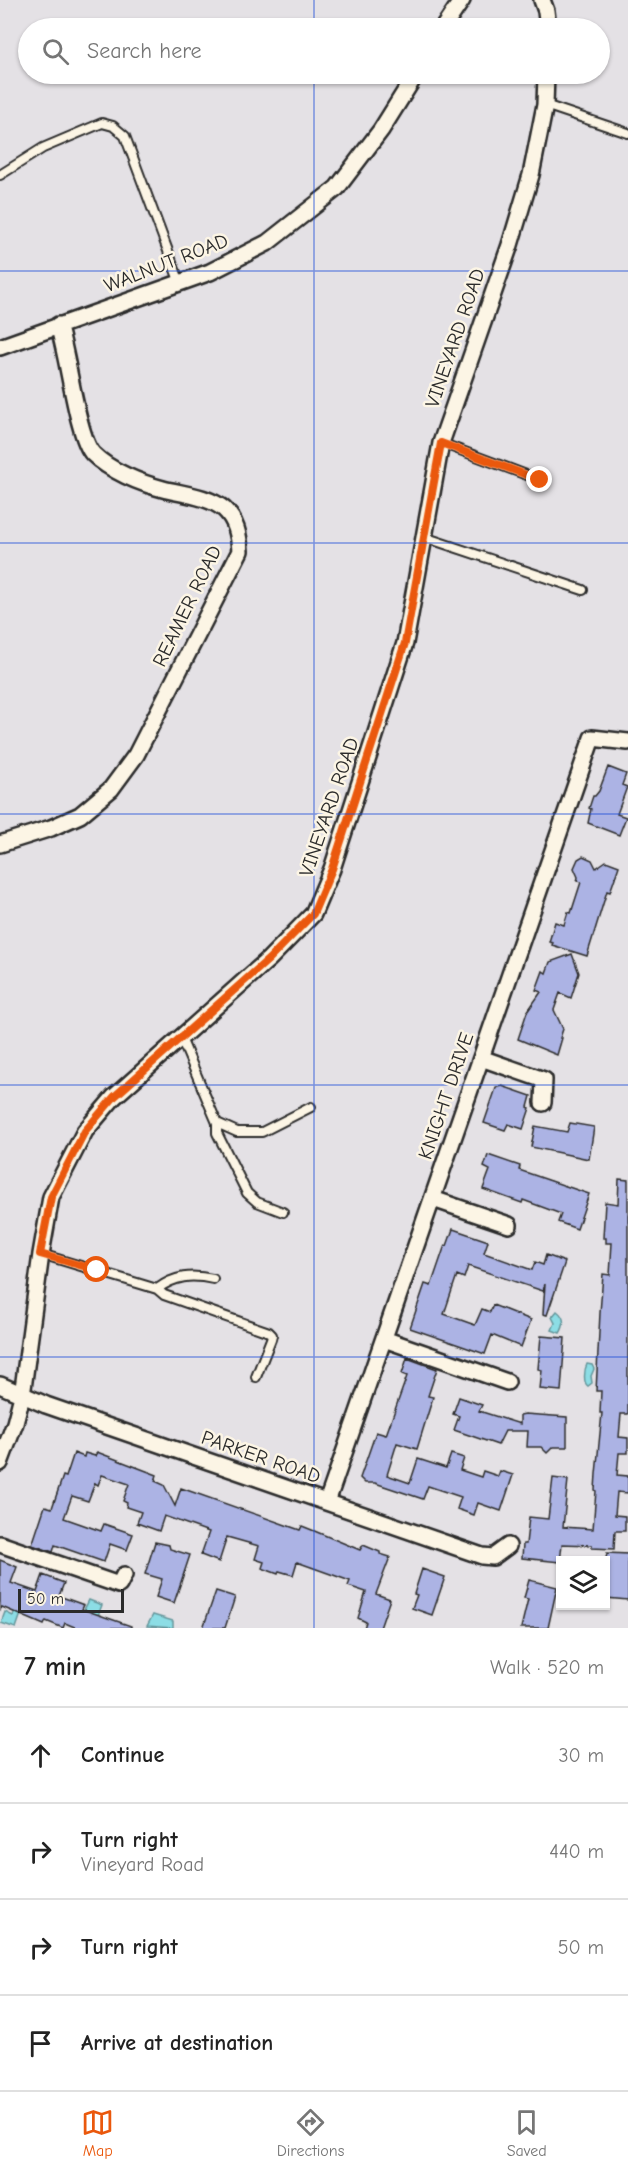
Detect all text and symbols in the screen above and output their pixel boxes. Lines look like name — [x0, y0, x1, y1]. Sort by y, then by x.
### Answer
search box — [18, 18, 610, 84]
icon: search — [39, 35, 72, 68]
text: Search here — [87, 38, 202, 64]
street label: WALNUT ROAD — [101, 229, 231, 297]
street label: VINEYARD ROAD — [420, 265, 490, 411]
route end — [526, 466, 552, 492]
street label: REAMER ROAD — [148, 542, 226, 670]
street label: VINEYARD ROAD — [294, 734, 364, 880]
street label: KNIGHT DRIVE — [414, 1030, 478, 1162]
route start — [83, 1256, 109, 1282]
street label: PARKER ROAD — [198, 1426, 324, 1488]
map controls — [556, 1556, 610, 1610]
button: layers — [556, 1556, 610, 1610]
scale bar — [18, 1586, 124, 1614]
text: 50 m — [27, 1590, 64, 1608]
text: 7 min — [24, 1652, 86, 1682]
text: Walk · 520 m — [490, 1656, 604, 1679]
icon: ahead — [24, 1739, 57, 1772]
text: Continue — [81, 1742, 164, 1768]
text: 30 m — [558, 1744, 604, 1767]
text: Turn right — [81, 1827, 178, 1853]
icon: right — [24, 1835, 57, 1868]
text: 440 m — [549, 1840, 604, 1863]
text: Vineyard Road — [81, 1853, 204, 1876]
icon: right — [24, 1931, 57, 1964]
text: Turn right — [81, 1934, 178, 1960]
text: 50 m — [558, 1936, 604, 1959]
icon: arrive — [24, 2027, 57, 2060]
text: Arrive at destination — [81, 2030, 273, 2056]
tab: Map — [81, 2106, 114, 2160]
tab: Directions — [277, 2106, 344, 2160]
tab: Saved — [507, 2106, 547, 2160]

